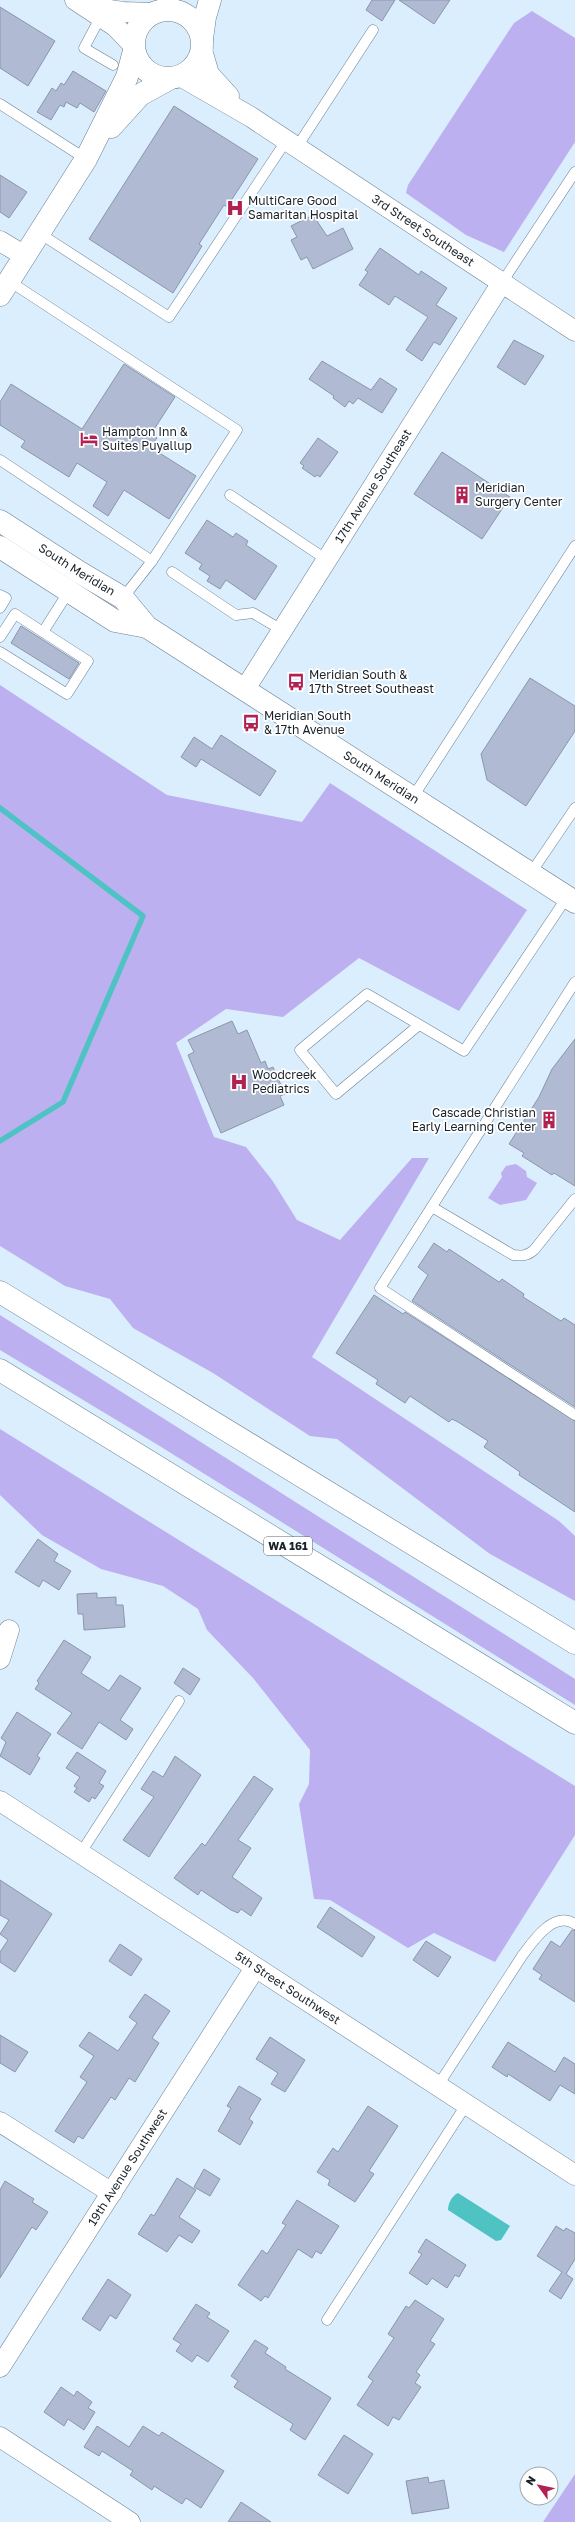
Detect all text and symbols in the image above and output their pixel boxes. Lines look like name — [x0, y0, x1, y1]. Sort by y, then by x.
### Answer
street label: 3rd Street Southeast — [369, 191, 477, 270]
place label: MultiCare Good Samaritan Hospital — [248, 193, 359, 222]
hospital icon: MultiCare Good Samaritan Hospital — [225, 198, 245, 218]
place label: Hampton Inn & Suites Puyallup — [102, 424, 192, 453]
street label: 17th Avenue Southeast — [331, 426, 415, 546]
hotel icon: Hampton Inn & Suites Puyallup — [79, 429, 99, 449]
place label: Meridian Surgery Center — [475, 480, 563, 509]
building icon: Meridian Surgery Center — [452, 485, 472, 505]
street label: South Meridian — [36, 540, 118, 599]
place label: Meridian South & 17th Street Southeast — [309, 667, 434, 696]
bus stop icon: Meridian South & 17th Street Southeast — [286, 672, 306, 692]
place label: Meridian South & 17th Avenue — [264, 708, 351, 737]
bus stop icon: Meridian South & 17th Avenue — [241, 713, 261, 733]
street label: South Meridian — [341, 747, 422, 807]
place label: Woodcreek Pediatrics — [252, 1067, 317, 1096]
hospital icon: Woodcreek Pediatrics — [229, 1072, 249, 1092]
place label: Cascade Christian Early Learning Center — [412, 1105, 536, 1134]
building icon: Cascade Christian Early Learning Center — [539, 1110, 559, 1130]
road number: WA 161 — [264, 1537, 312, 1555]
street label: 5th Street Southwest — [232, 1948, 344, 2027]
street label: 19th Avenue Southwest — [84, 2106, 170, 2228]
north arrow — [519, 2466, 559, 2506]
text: N — [522, 2473, 538, 2487]

